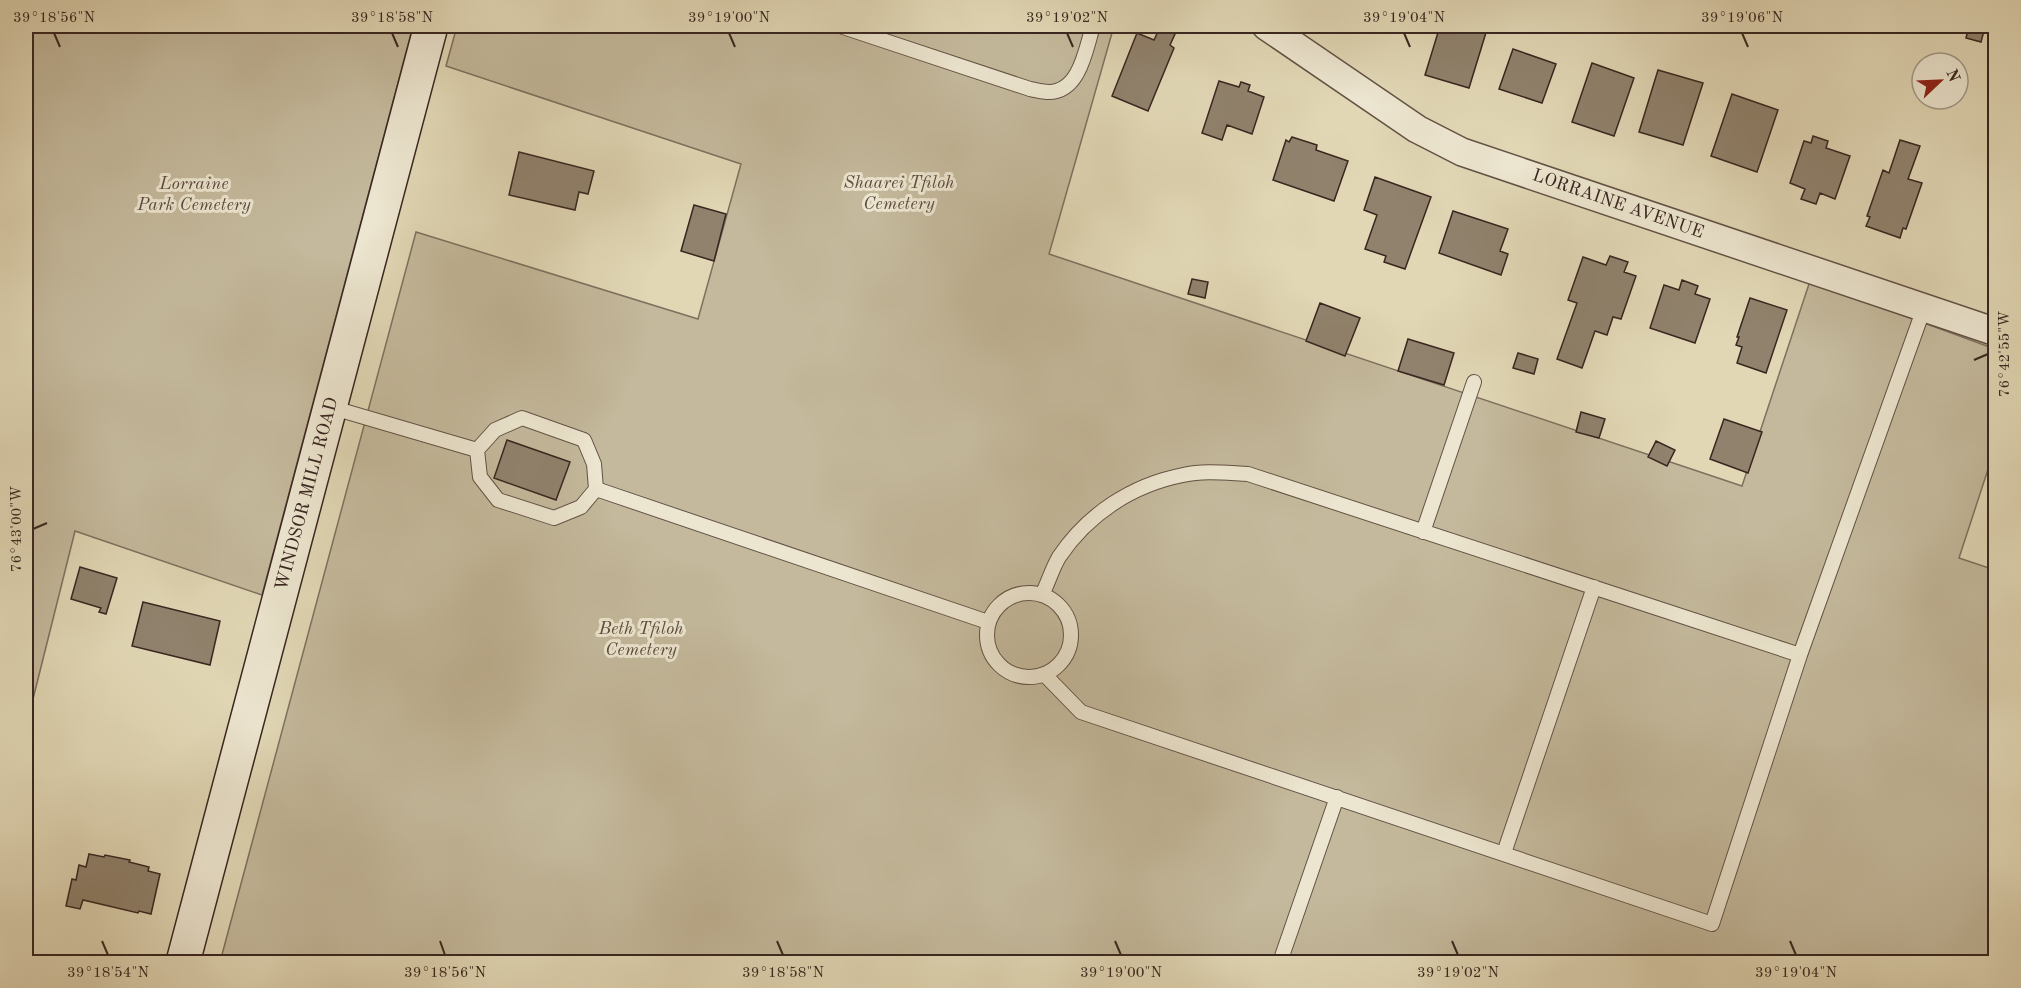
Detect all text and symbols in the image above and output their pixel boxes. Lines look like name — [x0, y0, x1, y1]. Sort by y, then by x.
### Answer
text: 39°18'56"N — [13, 11, 95, 26]
text: 39°18'58"N — [351, 11, 433, 26]
text: 39°19'00"N — [688, 11, 770, 26]
text: 39°19'02"N — [1026, 11, 1108, 26]
text: 39°19'04"N — [1363, 11, 1445, 26]
text: 39°19'06"N — [1701, 11, 1783, 26]
north arrow — [1910, 51, 1970, 111]
text: N — [1942, 67, 1962, 85]
street label: LORRAINE AVENUE — [1530, 166, 1706, 242]
park label: Shaarei Tfiloh Cemetery — [844, 174, 954, 213]
park label: Lorraine Park Cemetery — [136, 175, 252, 214]
text: 76°42'55"W — [1998, 311, 2013, 397]
street label: WINDSOR MILL ROAD — [272, 395, 342, 593]
text: 76°43'00"W — [10, 486, 25, 572]
park label: Beth Tfiloh Cemetery — [598, 620, 683, 659]
text: 39°18'54"N — [67, 966, 149, 981]
text: 39°18'56"N — [404, 966, 486, 981]
text: 39°18'58"N — [742, 966, 824, 981]
text: 39°19'00"N — [1080, 966, 1162, 981]
text: 39°19'02"N — [1417, 966, 1499, 981]
text: 39°19'04"N — [1755, 966, 1837, 981]

